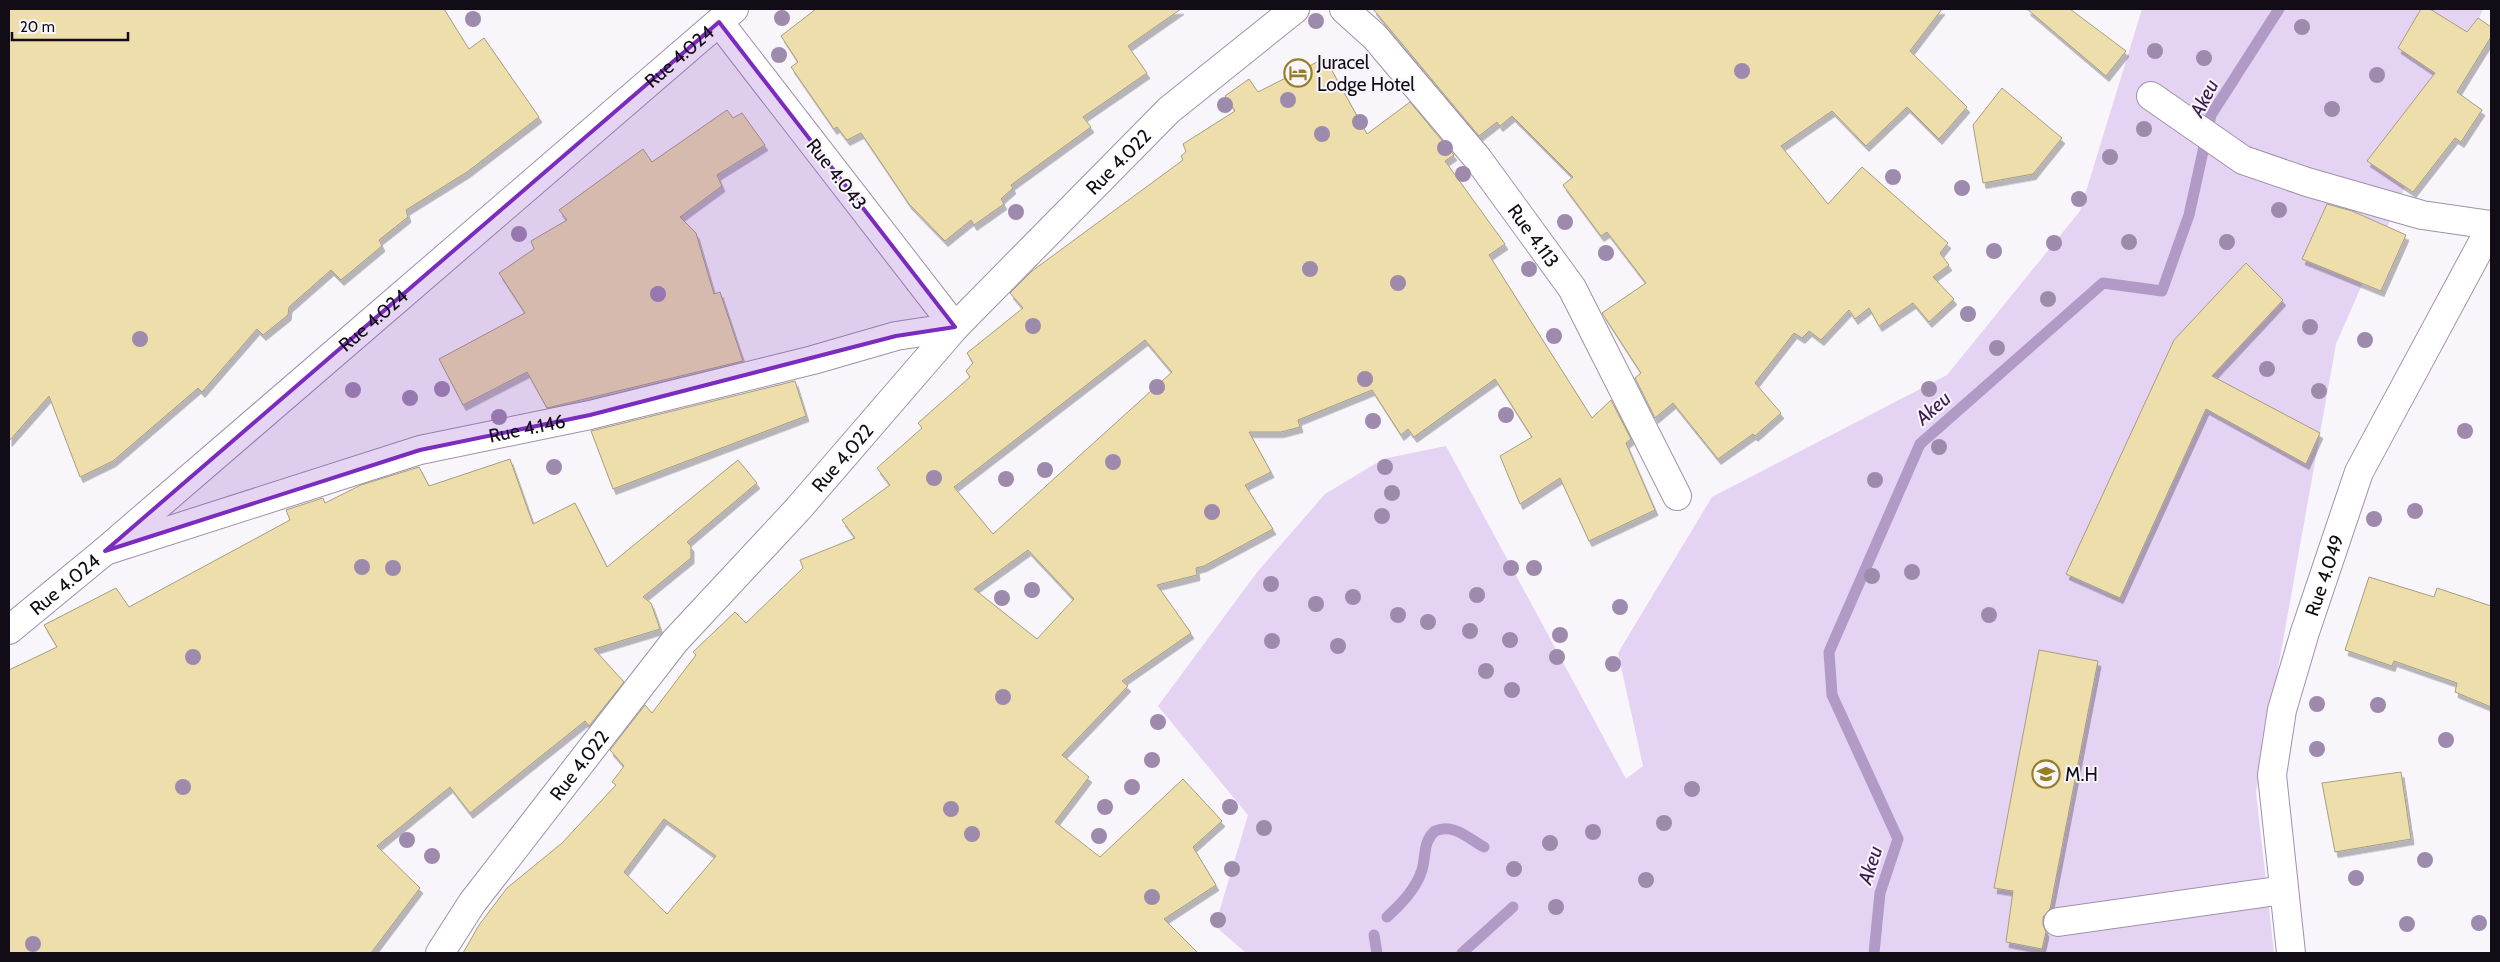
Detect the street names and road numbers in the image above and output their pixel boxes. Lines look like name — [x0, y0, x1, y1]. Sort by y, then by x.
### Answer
street label: Rue 4.024 — [640, 21, 719, 93]
street label: Rue 4.022 — [1081, 124, 1156, 199]
street label: Rue 4.043 — [802, 134, 872, 215]
street label: Rue 4.113 — [1503, 200, 1564, 272]
street label: Rue 4.024 — [334, 284, 413, 357]
street label: Rue 4.146 — [487, 409, 567, 448]
street label: Rue 4.022 — [807, 419, 878, 497]
street label: Rue 4.049 — [2300, 532, 2349, 619]
street label: Rue 4.024 — [25, 549, 105, 620]
street label: Rue 4.022 — [545, 726, 614, 805]

